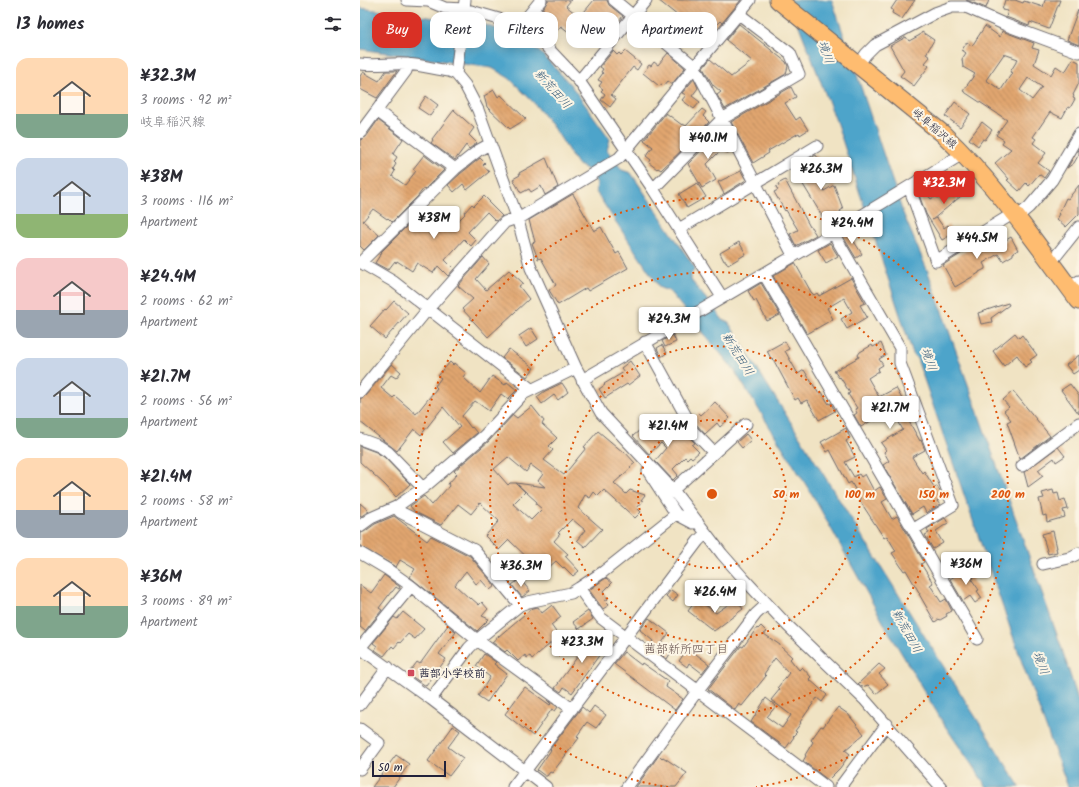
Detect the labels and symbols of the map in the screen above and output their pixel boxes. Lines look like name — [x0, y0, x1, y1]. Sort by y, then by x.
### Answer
water label: 境川 — [813, 38, 838, 67]
water label: 新荒田川 — [530, 65, 576, 114]
street label: 岐阜稲沢線 — [908, 104, 961, 154]
pin: ¥40.1M — [675, 126, 741, 160]
pin: ¥26.3M — [788, 157, 854, 191]
pin: ¥32.3M — [911, 171, 977, 205]
pin: ¥38M — [410, 206, 458, 240]
pin: ¥24.4M — [819, 211, 885, 245]
pin: ¥44.5M — [944, 226, 1010, 260]
pin: ¥24.3M — [636, 307, 702, 341]
water label: 新荒田川 — [717, 329, 758, 380]
water label: 境川 — [916, 345, 941, 374]
pin: ¥21.7M — [857, 396, 923, 430]
pin: ¥21.4M — [635, 414, 701, 448]
text: 50 m — [772, 485, 800, 504]
text: 100 m — [845, 485, 875, 504]
text: 150 m — [919, 485, 949, 504]
text: 200 m — [991, 485, 1025, 504]
centre of rings — [705, 487, 719, 501]
pin: ¥36M — [942, 552, 990, 586]
pin: ¥36.3M — [488, 554, 554, 588]
pin: ¥26.4M — [682, 580, 748, 614]
water label: 新荒田川 — [887, 606, 927, 657]
pin: ¥23.3M — [549, 630, 615, 664]
district label: 茜部新所四丁目 — [644, 640, 728, 659]
water label: 境川 — [1027, 648, 1054, 678]
place label: 茜部小学校前 — [419, 665, 485, 683]
marker: 茜部小学校前 — [406, 668, 416, 678]
scale bar — [372, 759, 446, 778]

